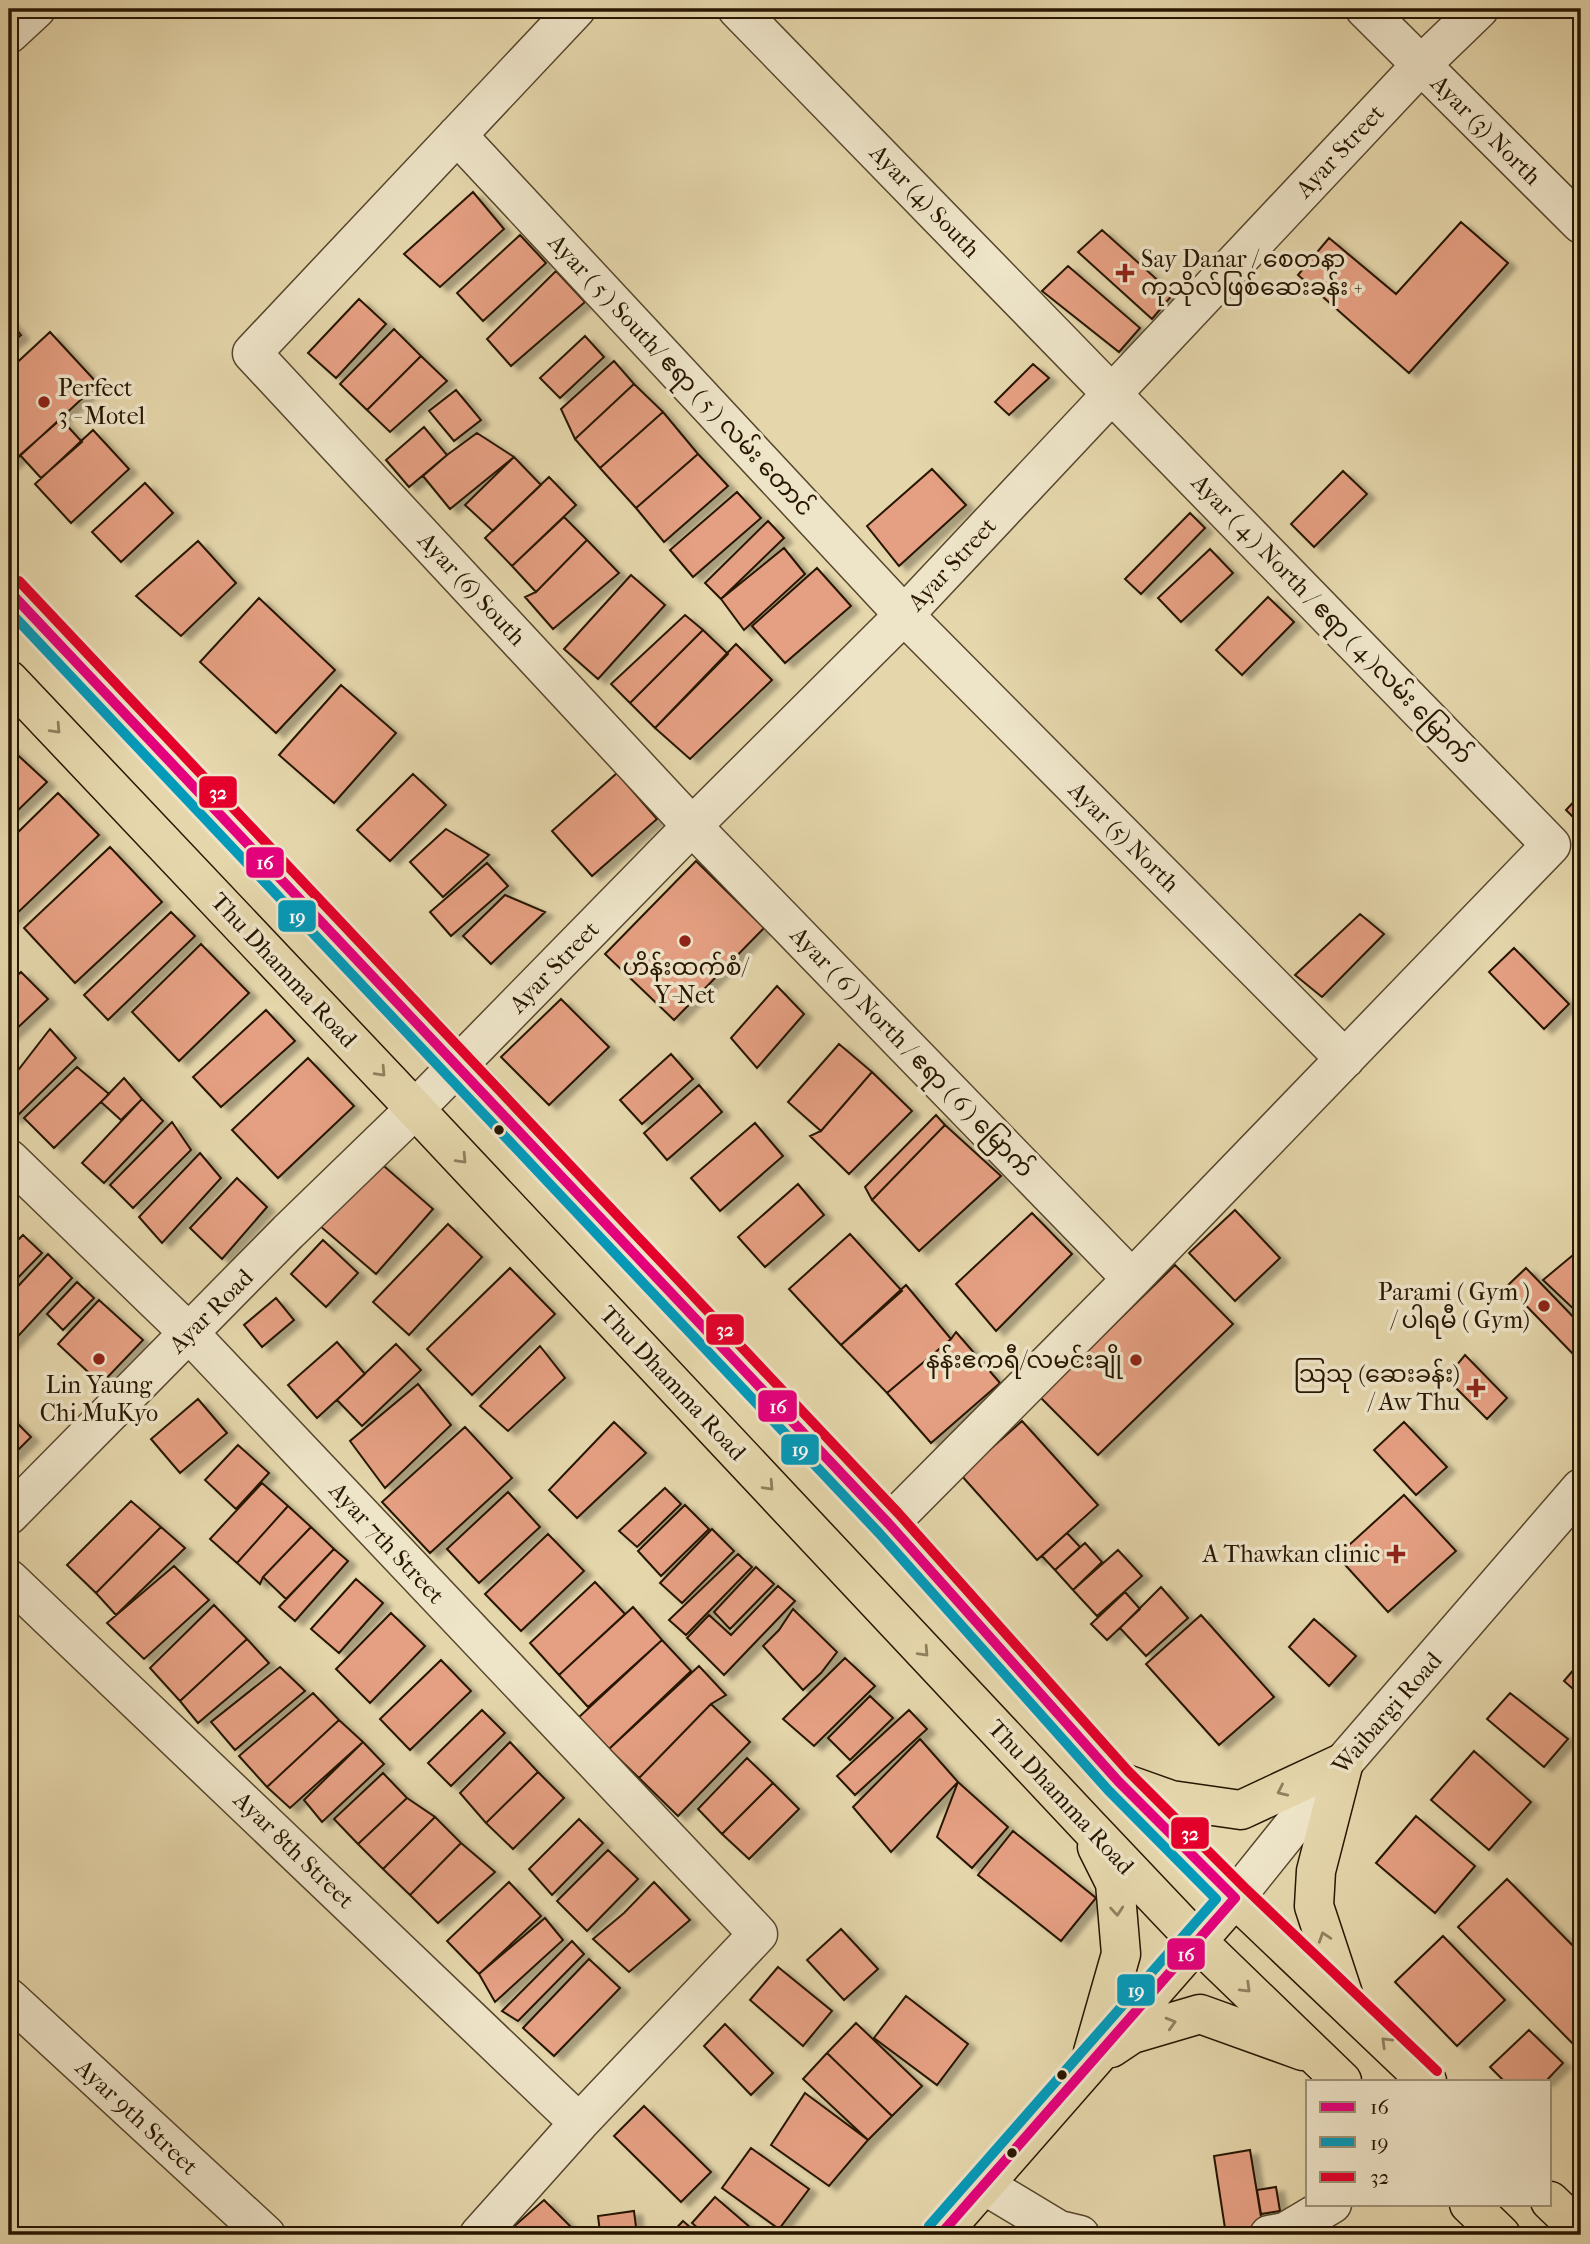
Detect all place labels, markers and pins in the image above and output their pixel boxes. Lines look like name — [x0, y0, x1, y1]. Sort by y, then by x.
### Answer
place label: Say Danar / စေတနာ ကုသိုလ်ဖြစ်ဆေးခန်း + — [1141, 245, 1363, 306]
marker: Say Danar / စေတနာ ကုသိုလ်ဖြစ်ဆေးခန်း + — [1115, 263, 1135, 283]
place label: Perfect 3 - Motel — [58, 374, 145, 430]
marker: Perfect 3 - Motel — [36, 394, 52, 410]
marker: ဟိန်းထက်စံ/ Y-Net — [677, 933, 693, 949]
place label: ဟိန်းထက်စံ/ Y-Net — [623, 951, 750, 1009]
unlabelled marker — [492, 1123, 506, 1137]
place label: Parami ( Gym ) / ပါရမီ ( Gym) — [1378, 1278, 1530, 1339]
marker: Parami ( Gym ) / ပါရမီ ( Gym) — [1536, 1298, 1552, 1314]
place label: နန်းဧကရီ/လမင်းချို — [926, 1344, 1124, 1379]
marker: Lin Yaung Chi MuKyo — [91, 1351, 107, 1367]
marker: နန်းဧကရီ/လမင်းချို — [1128, 1352, 1144, 1368]
place label: သြသု (ဆေးခန်း) / Aw Thu — [1294, 1358, 1460, 1416]
place label: Lin Yaung Chi MuKyo — [40, 1371, 158, 1427]
marker: သြသု (ဆေးခန်း) / Aw Thu — [1466, 1378, 1486, 1398]
place label: A Thawkan clinic — [1202, 1540, 1380, 1568]
marker: A Thawkan clinic — [1386, 1544, 1406, 1564]
unlabelled marker — [1055, 2068, 1069, 2082]
unlabelled marker — [1005, 2146, 1019, 2160]

